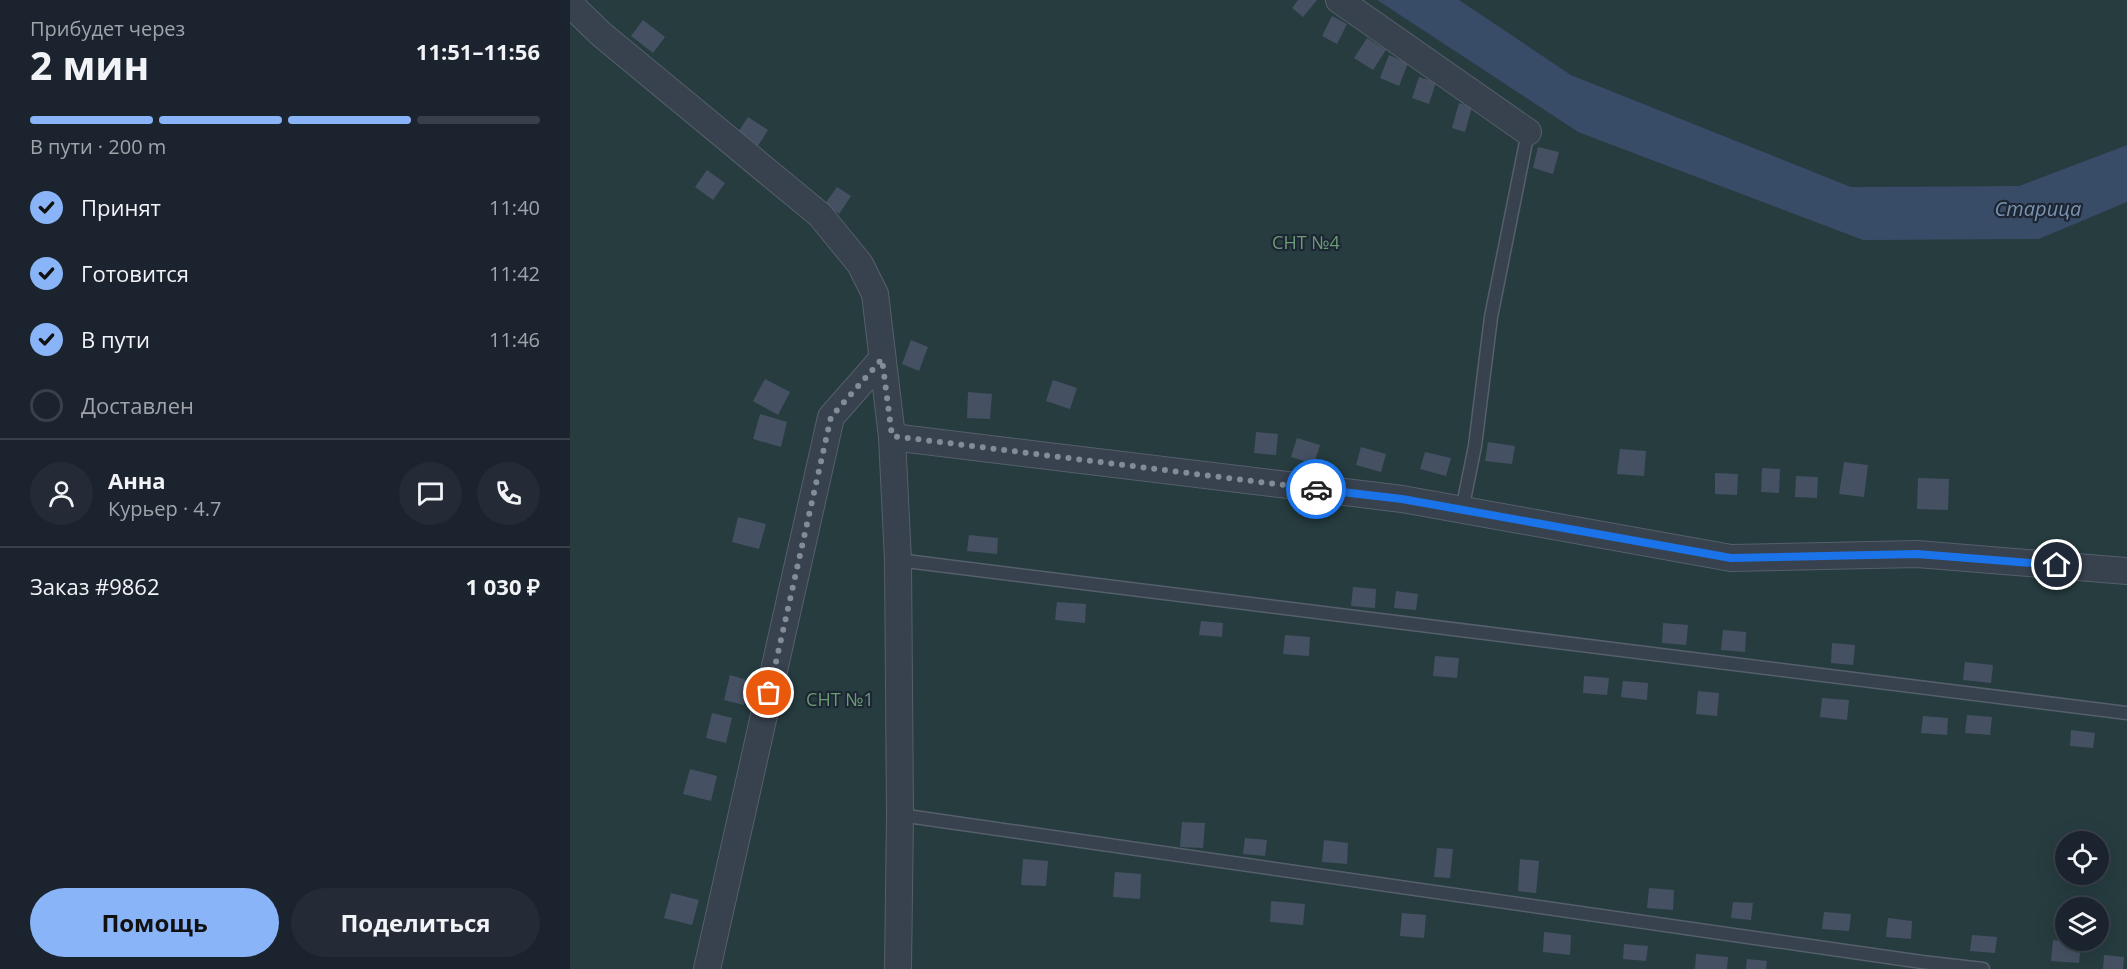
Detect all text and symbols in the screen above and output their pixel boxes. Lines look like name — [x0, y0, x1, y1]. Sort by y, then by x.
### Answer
text: Прибудет через — [30, 15, 185, 42]
text: 11:51–11:56 — [416, 36, 540, 66]
text: 2 мин — [30, 38, 149, 91]
text: В пути · 200 m — [30, 133, 166, 160]
icon: check — [30, 191, 63, 224]
text: Принят — [81, 192, 161, 222]
text: 11:40 — [489, 194, 540, 221]
water label: Старица — [1995, 195, 2081, 222]
park label: СНТ №4 — [1272, 230, 1340, 254]
icon: check — [30, 257, 63, 290]
text: Готовится — [81, 258, 189, 288]
text: 11:42 — [489, 260, 540, 287]
icon: check — [30, 323, 63, 356]
text: В пути — [81, 324, 150, 354]
text: 11:46 — [489, 326, 540, 353]
text: Доставлен — [81, 390, 194, 420]
courier — [1286, 459, 1346, 519]
button: person — [30, 462, 93, 525]
button: chat — [399, 462, 462, 525]
button: phone — [477, 462, 540, 525]
text: Анна — [108, 465, 166, 495]
icon: car — [1300, 473, 1333, 506]
text: Курьер · 4.7 — [108, 495, 222, 522]
pin — [2031, 539, 2082, 590]
icon: home — [2040, 548, 2073, 581]
text: Заказ #9862 — [30, 571, 160, 601]
text: 1 030 ₽ — [465, 571, 540, 601]
pin — [743, 667, 794, 718]
icon: bag — [752, 676, 785, 709]
park label: СНТ №1 — [806, 687, 874, 711]
map controls — [2055, 831, 2109, 951]
button: locate — [2055, 831, 2109, 885]
button: Помощь — [30, 888, 279, 957]
button: Поделиться — [291, 888, 540, 957]
button: layers — [2055, 897, 2109, 951]

